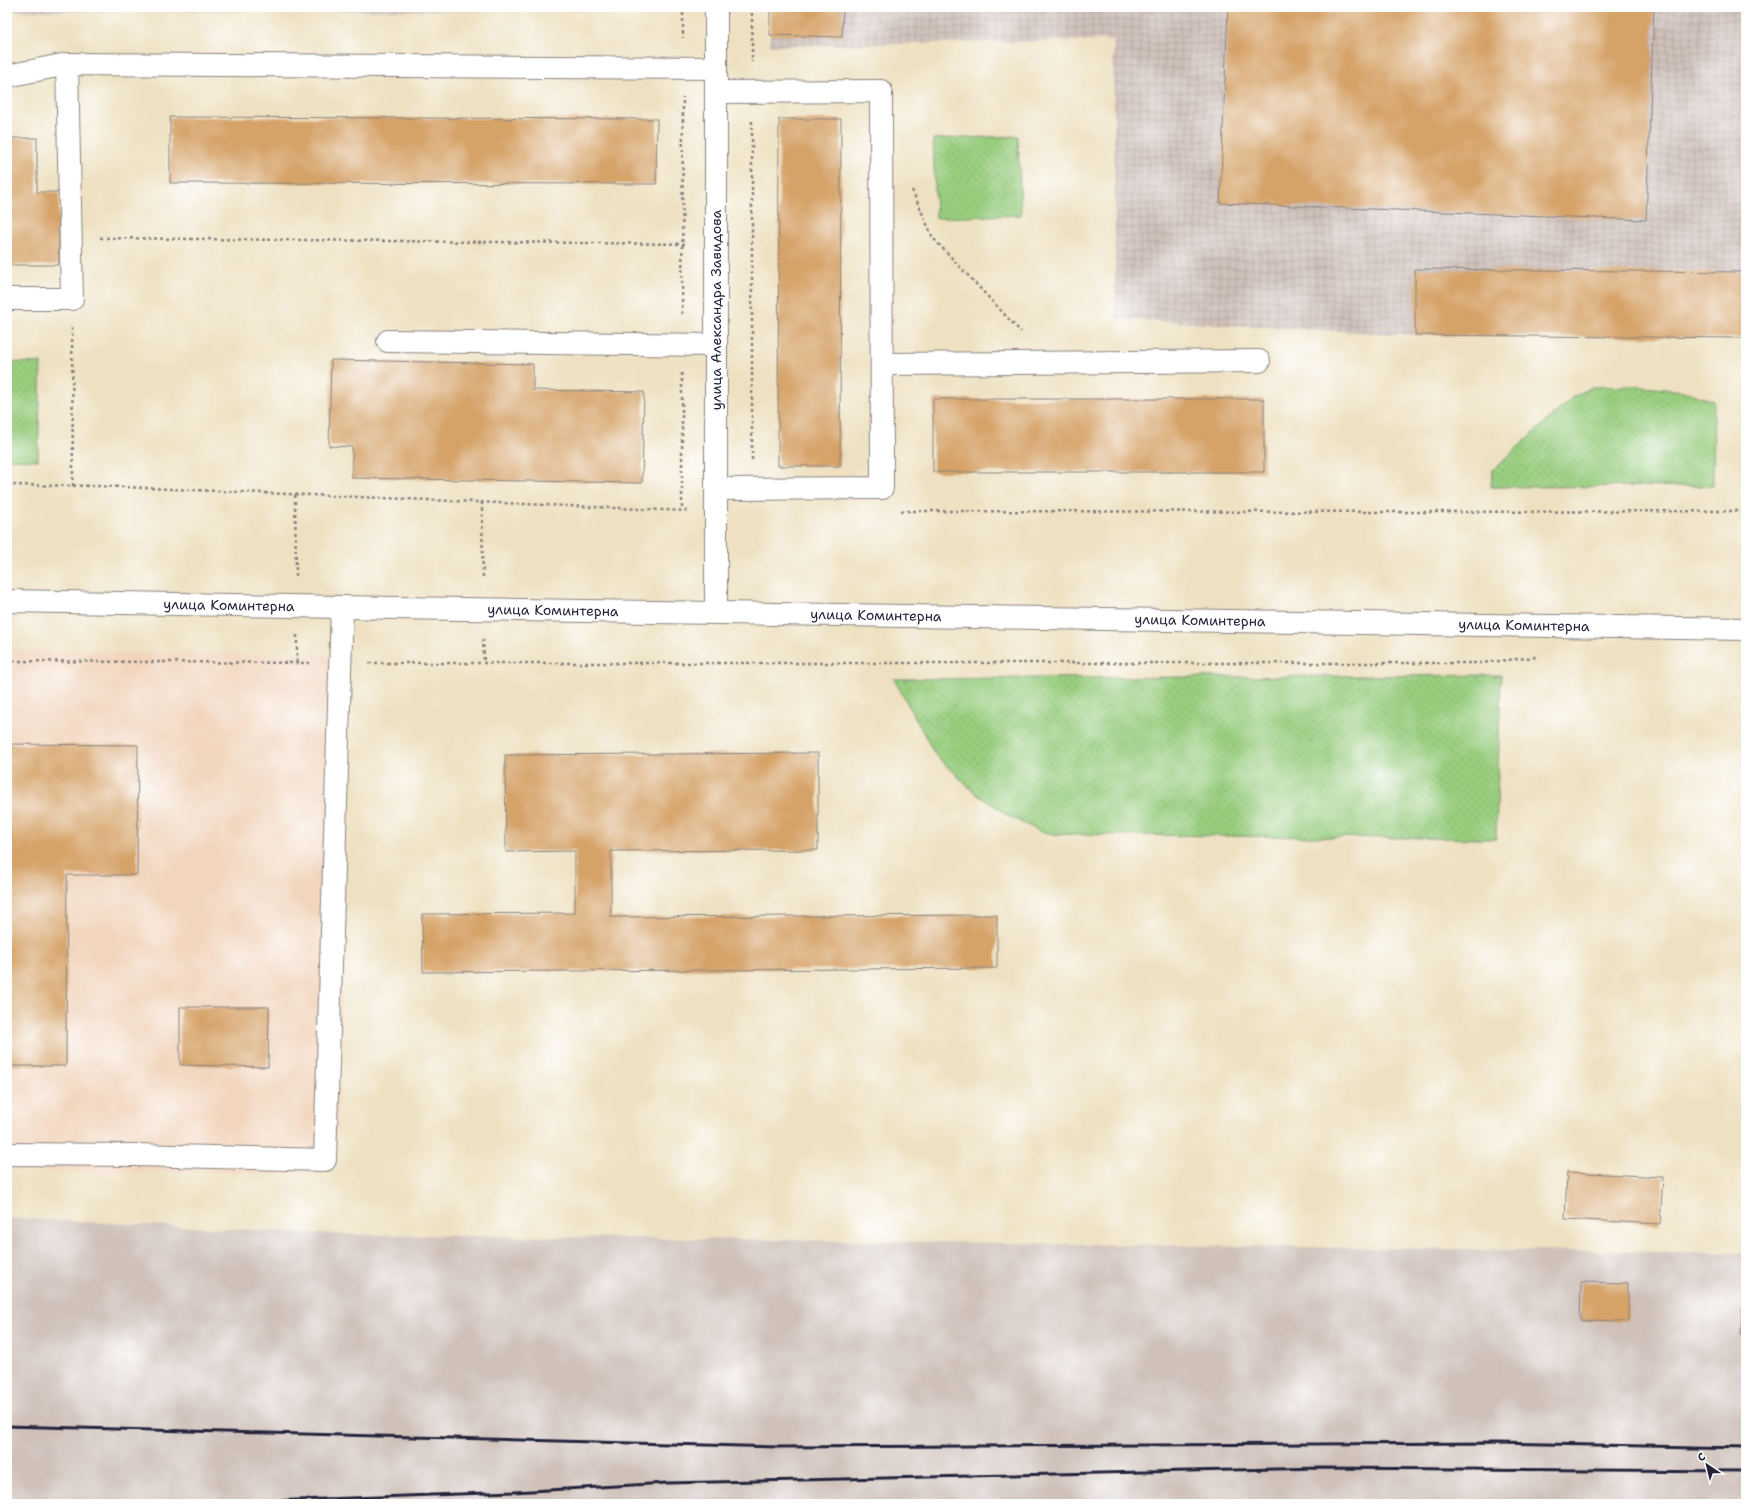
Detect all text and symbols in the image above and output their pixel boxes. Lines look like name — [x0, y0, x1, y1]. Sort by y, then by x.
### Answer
street label: улица Александра Завидова — [707, 209, 725, 410]
street label: улица Коминтерна — [163, 595, 295, 615]
street label: улица Коминтерна — [487, 600, 619, 620]
street label: улица Коминтерна — [810, 605, 942, 625]
street label: улица Коминтерна — [1134, 610, 1266, 630]
street label: улица Коминтерна — [1458, 615, 1590, 635]
north arrow — [1687, 1445, 1727, 1485]
text: С — [1694, 1449, 1709, 1465]

